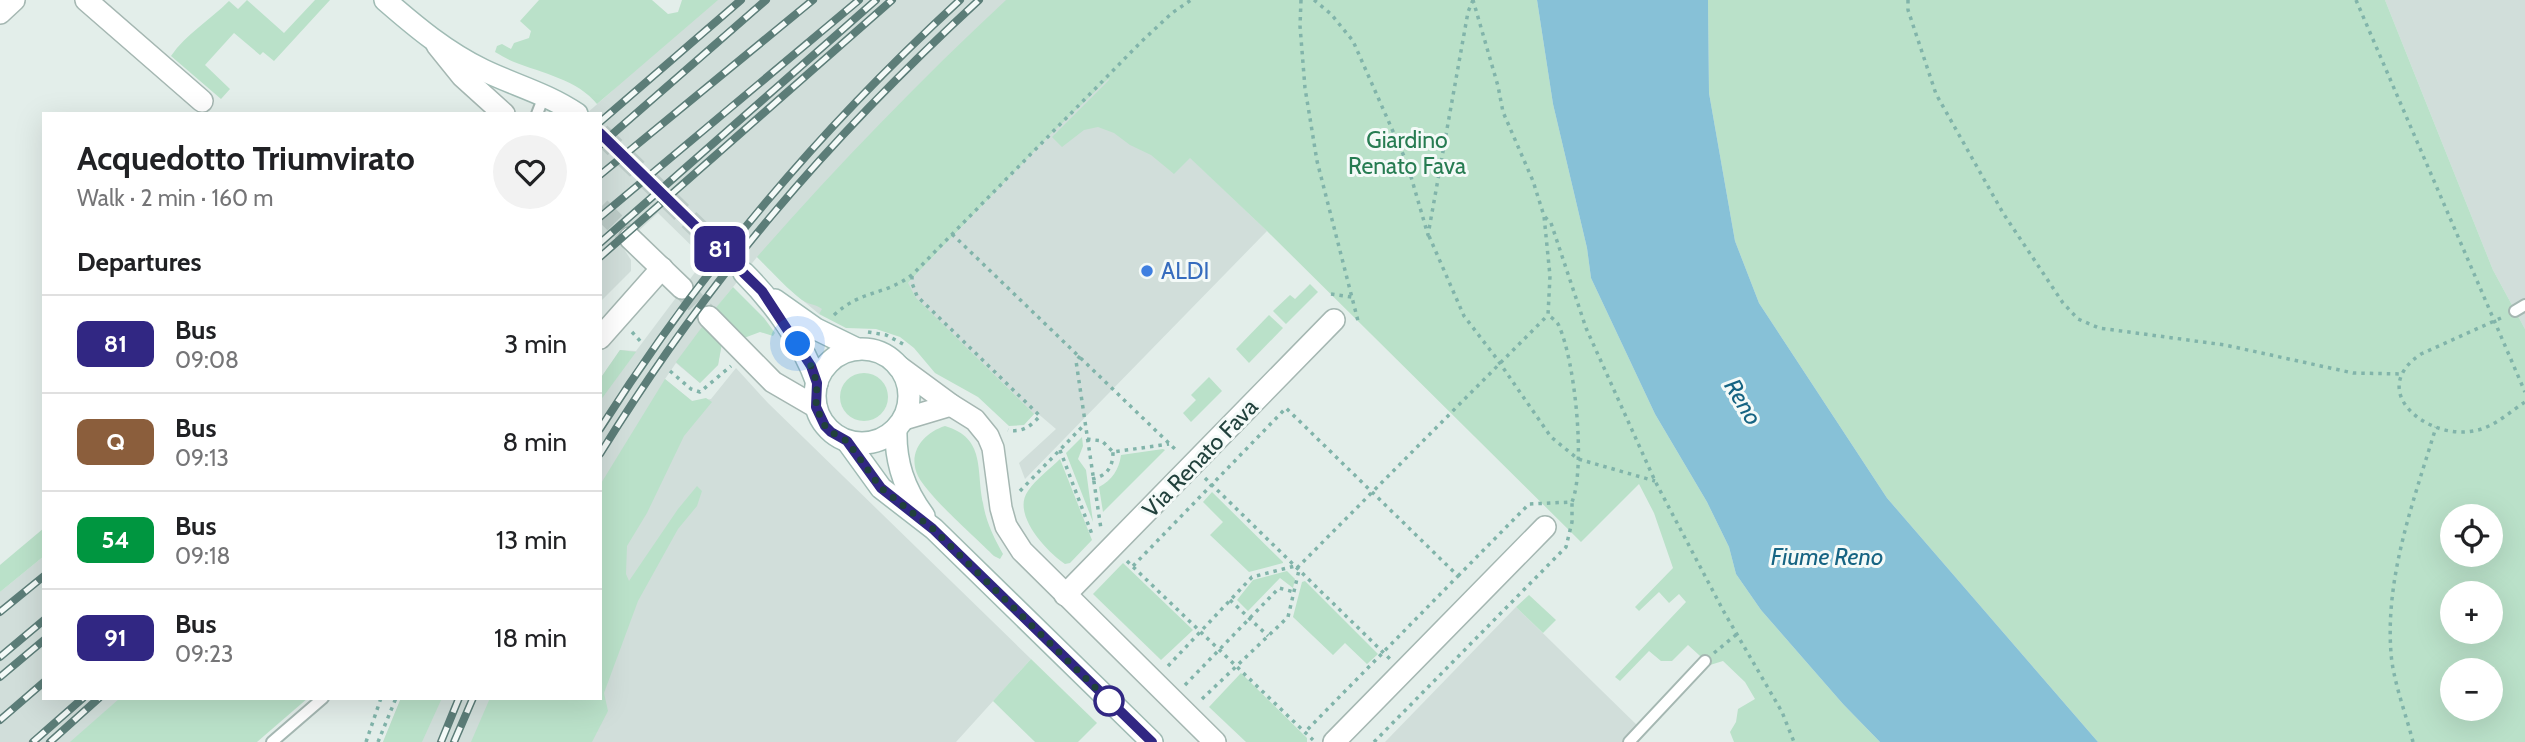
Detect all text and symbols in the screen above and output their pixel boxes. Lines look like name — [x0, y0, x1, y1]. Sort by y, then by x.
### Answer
park label: Giardino Renato Fava — [1348, 126, 1466, 180]
button: heart — [493, 135, 567, 209]
text: Acquedotto Triumvirato — [77, 138, 415, 178]
text: Walk · 2 min · 160 m — [77, 184, 273, 212]
line badge: 81 — [688, 226, 752, 272]
text: 81 — [708, 234, 732, 263]
text: Departures — [77, 246, 201, 278]
place label: ALDI — [1161, 257, 1209, 285]
marker: ALDI — [1139, 263, 1155, 279]
text: Bus — [175, 314, 216, 346]
your location — [780, 326, 815, 361]
text: 3 min — [504, 328, 567, 360]
text: 81 — [104, 329, 127, 358]
text: 09:08 — [175, 346, 239, 374]
water label: Reno — [1718, 373, 1768, 430]
street label: Via Renato Fava — [1136, 393, 1264, 523]
text: Bus — [175, 412, 216, 444]
text: 8 min — [503, 426, 567, 458]
text: Q — [106, 427, 125, 456]
text: 09:13 — [175, 444, 229, 472]
map controls — [2440, 504, 2503, 721]
button: locate — [2440, 504, 2503, 567]
text: Bus — [175, 510, 216, 542]
text: 13 min — [496, 524, 567, 556]
text: 54 — [102, 525, 129, 554]
text: 09:18 — [175, 542, 230, 570]
water label: Fiume Reno — [1771, 542, 1883, 571]
button: + — [2440, 581, 2503, 644]
text: Bus — [175, 608, 216, 640]
text: 18 min — [494, 622, 567, 654]
text: 91 — [104, 623, 127, 652]
text: 09:23 — [175, 640, 233, 668]
button: − — [2440, 658, 2503, 721]
unlabelled marker — [1094, 686, 1124, 716]

